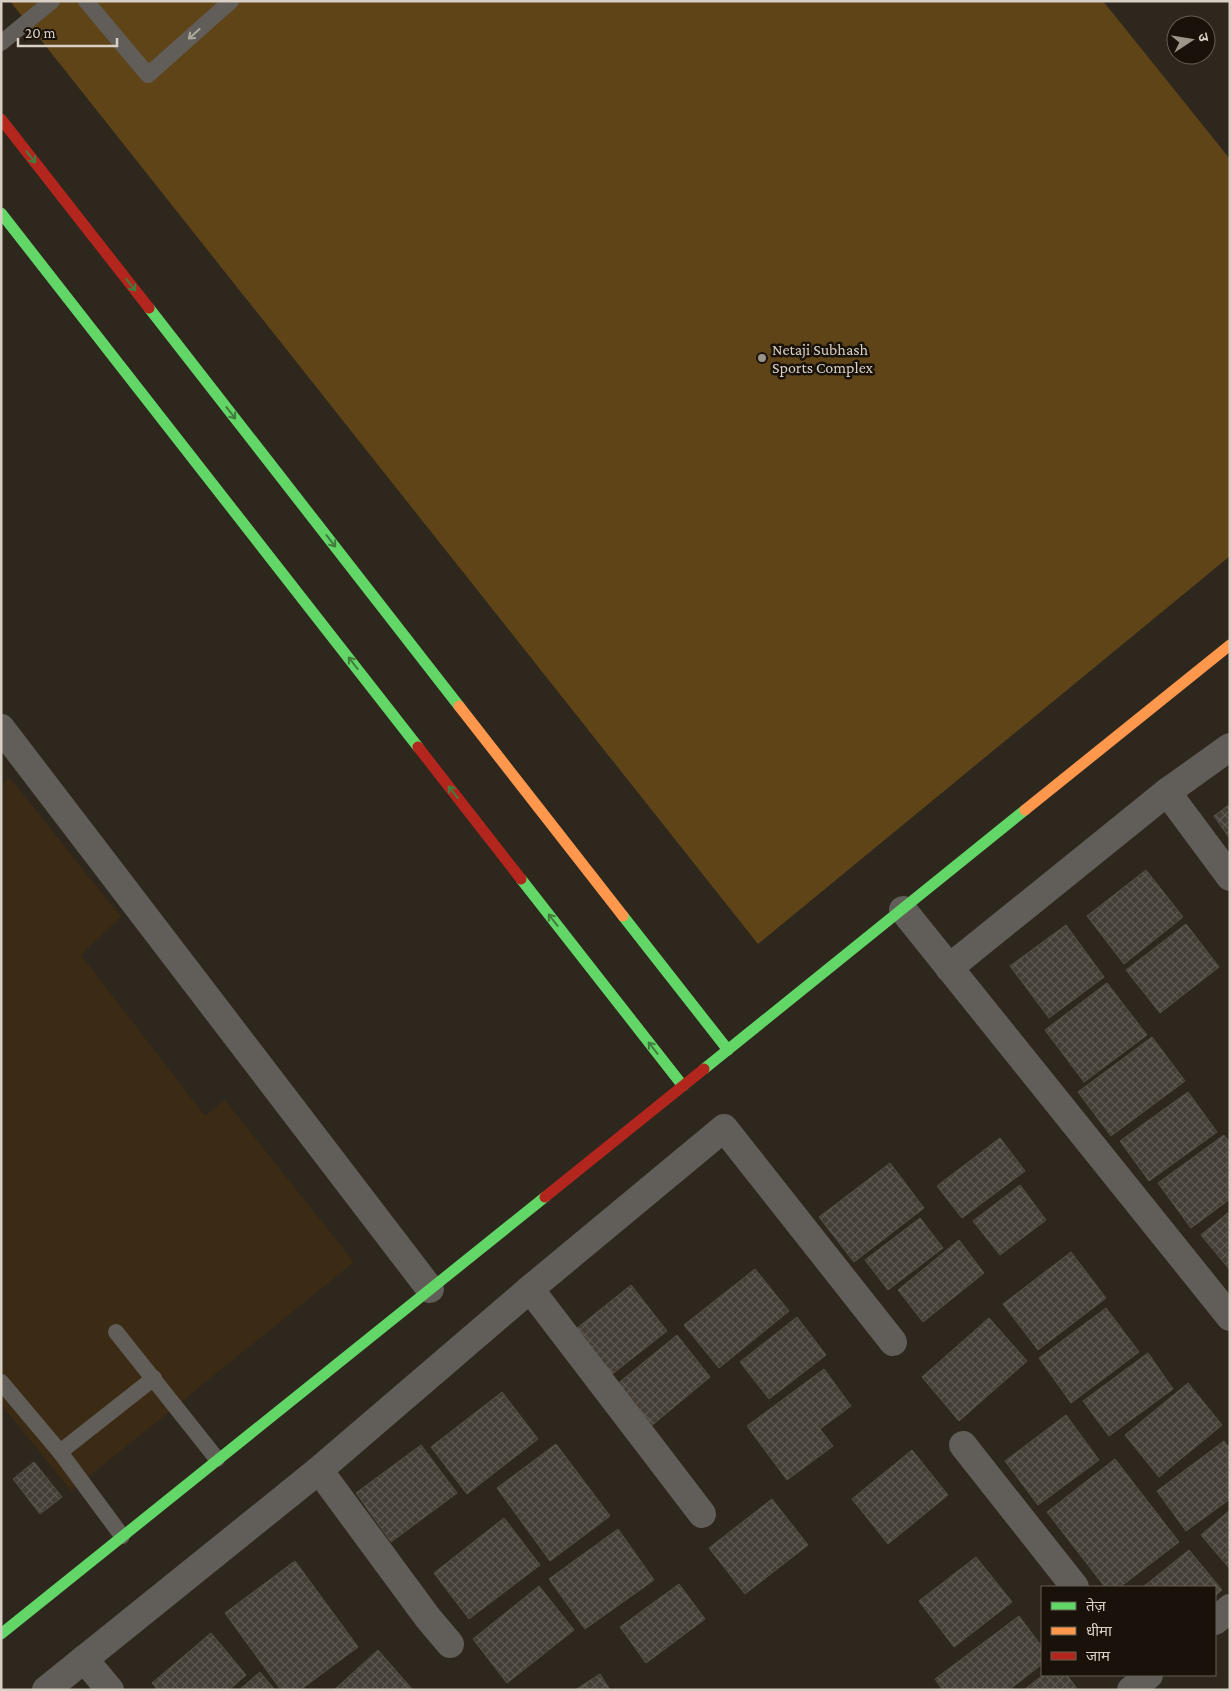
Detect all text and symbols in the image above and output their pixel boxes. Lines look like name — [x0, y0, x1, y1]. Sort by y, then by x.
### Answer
scale bar — [18, 15, 116, 47]
north arrow — [1166, 15, 1216, 65]
text: 20 m — [25, 25, 56, 41]
one-way arrow — [188, 28, 201, 39]
text: उ — [1195, 32, 1213, 44]
one-way arrow — [26, 150, 37, 163]
one-way arrow — [126, 278, 137, 291]
place label: Netaji Subhash Sports Complex — [772, 341, 874, 377]
marker: Netaji Subhash Sports Complex — [756, 352, 768, 364]
one-way arrow — [226, 406, 237, 419]
one-way arrow — [326, 534, 337, 547]
one-way arrow — [348, 657, 359, 670]
one-way arrow — [448, 785, 459, 798]
one-way arrow — [548, 913, 559, 926]
one-way arrow — [648, 1041, 659, 1054]
legend — [1041, 1586, 1216, 1676]
text: तेज़ — [1086, 1597, 1107, 1614]
text: धीमा — [1086, 1623, 1113, 1639]
text: जाम — [1086, 1648, 1111, 1664]

